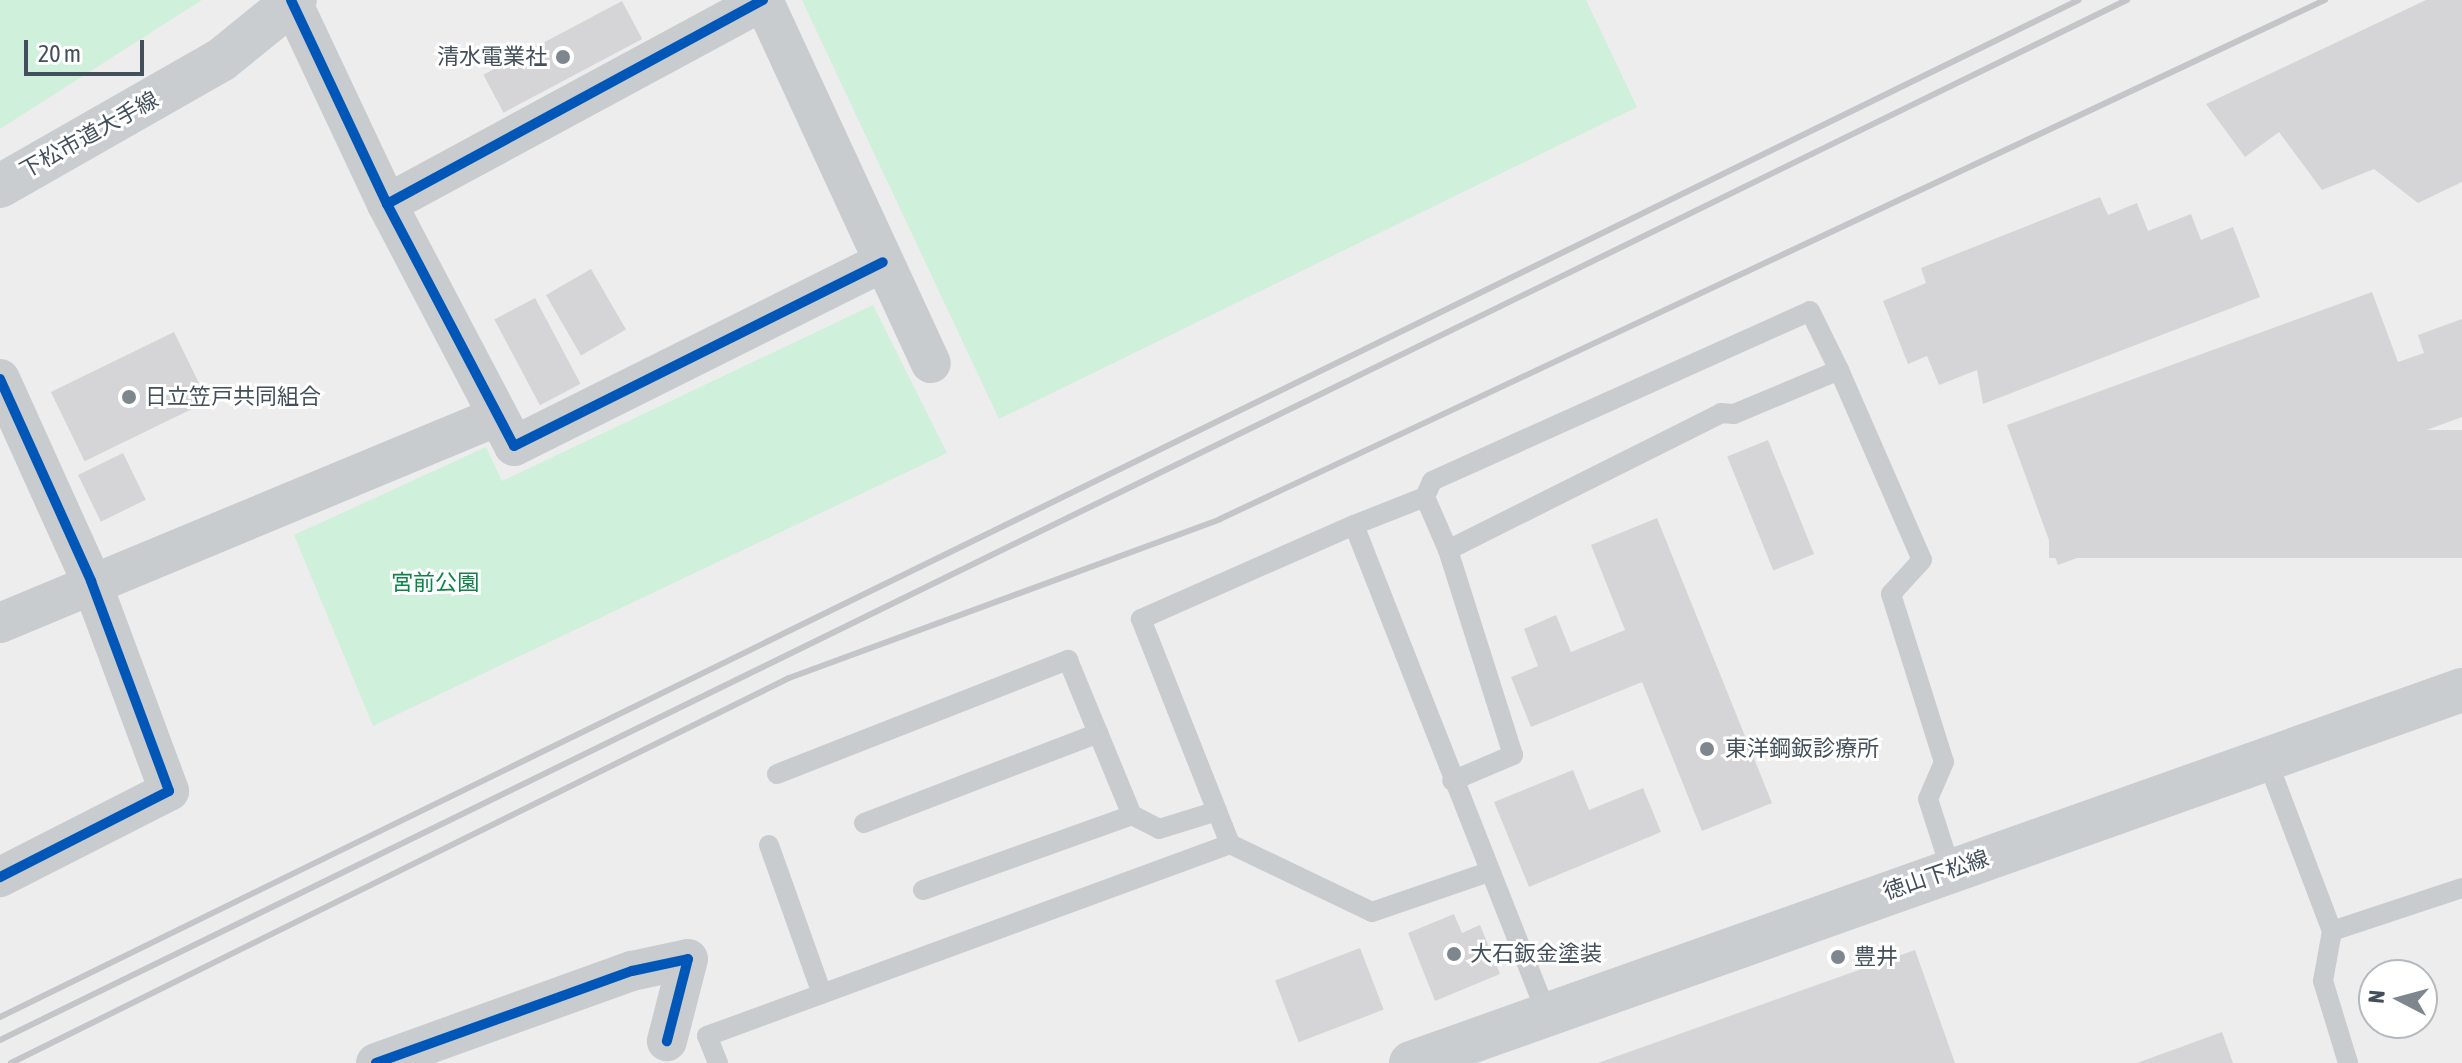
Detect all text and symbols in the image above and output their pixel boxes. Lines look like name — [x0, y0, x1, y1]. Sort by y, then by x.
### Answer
scale bar — [28, 24, 148, 74]
text: 20 m — [38, 40, 81, 67]
place label: 清水電業社 — [437, 44, 547, 70]
marker: 清水電業社 — [554, 48, 572, 66]
street label: 下松市道大手線 — [15, 86, 163, 184]
place label: 日立笠戸共同組合 — [145, 384, 321, 410]
marker: 日立笠戸共同組合 — [120, 388, 138, 406]
park label: 宮前公園 — [391, 570, 479, 596]
place label: 東洋鋼鈑診療所 — [1725, 736, 1879, 762]
marker: 東洋鋼鈑診療所 — [1696, 738, 1718, 760]
street label: 徳山下松線 — [1880, 845, 1992, 905]
place label: 大石鈑金塗装 — [1470, 941, 1602, 967]
place label: 豊井 — [1854, 944, 1898, 970]
marker: 大石鈑金塗装 — [1445, 945, 1463, 963]
marker: 豊井 — [1829, 948, 1847, 966]
north arrow — [2358, 959, 2438, 1039]
text: N — [2363, 989, 2390, 1005]

